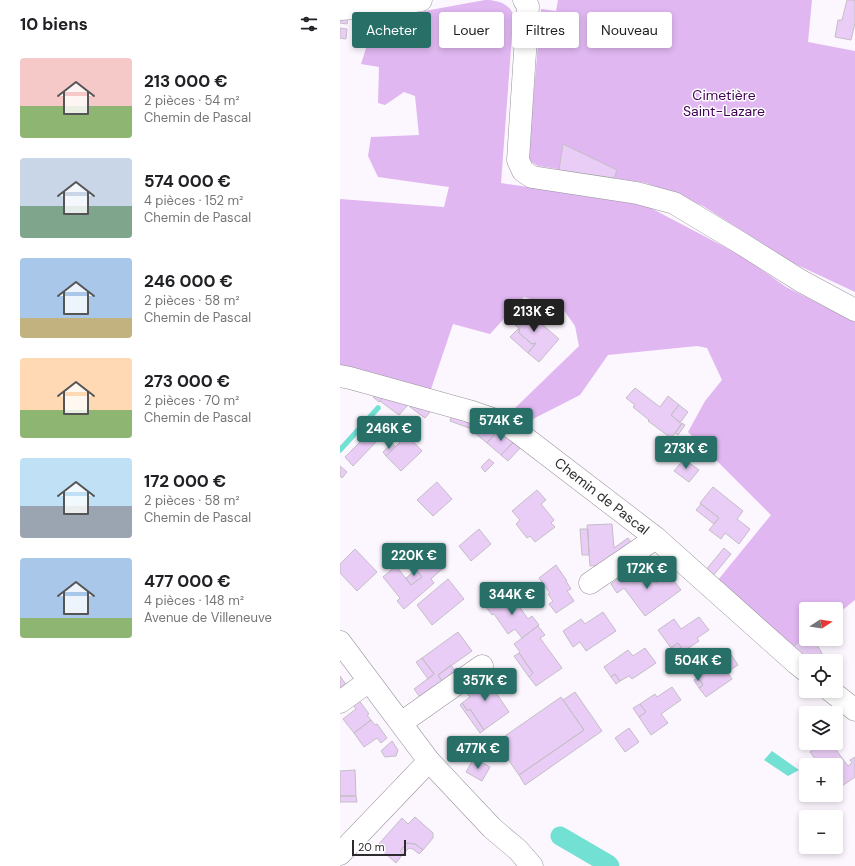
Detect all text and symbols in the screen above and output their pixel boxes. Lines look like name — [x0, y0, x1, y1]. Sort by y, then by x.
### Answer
chip: Acheter — [352, 12, 431, 48]
chip: Louer — [439, 12, 504, 48]
chip: Filtres — [512, 12, 579, 48]
chip: Nouveau — [587, 12, 672, 48]
text: 10 biens — [20, 13, 88, 35]
icon: filters — [298, 13, 320, 35]
text: 213 000 € — [144, 70, 228, 92]
icon: home — [52, 74, 100, 122]
park label: Cimetière Saint-Lazare — [683, 86, 765, 120]
text: 2 pièces · 54 m² — [144, 92, 240, 109]
text: Chemin de Pascal — [144, 109, 251, 126]
text: 574 000 € — [144, 170, 231, 192]
icon: home — [52, 174, 100, 222]
text: 4 pièces · 152 m² — [144, 192, 243, 209]
text: Chemin de Pascal — [144, 209, 251, 226]
text: 246 000 € — [144, 270, 233, 292]
icon: home — [52, 274, 100, 322]
text: 2 pièces · 58 m² — [144, 292, 240, 309]
pin: 213K € — [501, 299, 567, 333]
text: 213K € — [513, 303, 555, 320]
text: Chemin de Pascal — [144, 309, 251, 326]
text: 273 000 € — [144, 370, 230, 392]
icon: home — [52, 374, 100, 422]
text: 2 pièces · 70 m² — [144, 392, 239, 409]
pin: 574K € — [468, 408, 534, 442]
text: Chemin de Pascal — [144, 409, 251, 426]
text: 574K € — [479, 412, 523, 429]
pin: 246K € — [356, 416, 422, 450]
text: 246K € — [366, 420, 412, 437]
pin: 273K € — [653, 436, 719, 470]
text: 273K € — [664, 440, 708, 457]
street label: Chemin de Pascal — [551, 453, 653, 539]
text: 172 000 € — [144, 470, 226, 492]
icon: home — [52, 474, 100, 522]
text: 2 pièces · 58 m² — [144, 492, 240, 509]
text: Chemin de Pascal — [144, 509, 251, 526]
pin: 220K € — [381, 543, 447, 577]
text: 220K € — [391, 547, 437, 564]
pin: 172K € — [614, 556, 680, 590]
text: 172K € — [627, 560, 667, 577]
text: 477 000 € — [144, 570, 231, 592]
icon: home — [52, 574, 100, 622]
pin: 344K € — [479, 582, 545, 616]
text: 344K € — [489, 586, 535, 603]
text: 4 pièces · 148 m² — [144, 592, 244, 609]
north arrow — [799, 602, 843, 646]
map controls — [799, 602, 843, 854]
text: Avenue de Villeneuve — [144, 609, 272, 626]
pin: 504K € — [665, 648, 731, 682]
text: 504K € — [674, 652, 722, 669]
button: locate — [799, 654, 843, 698]
pin: 357K € — [452, 668, 518, 702]
text: 357K € — [463, 672, 507, 689]
button: layers — [799, 706, 843, 750]
pin: 477K € — [445, 736, 511, 770]
text: 477K € — [456, 740, 500, 757]
button: + — [799, 758, 843, 802]
button: − — [799, 810, 843, 854]
scale bar — [352, 838, 406, 857]
text: 20 m — [358, 840, 384, 854]

